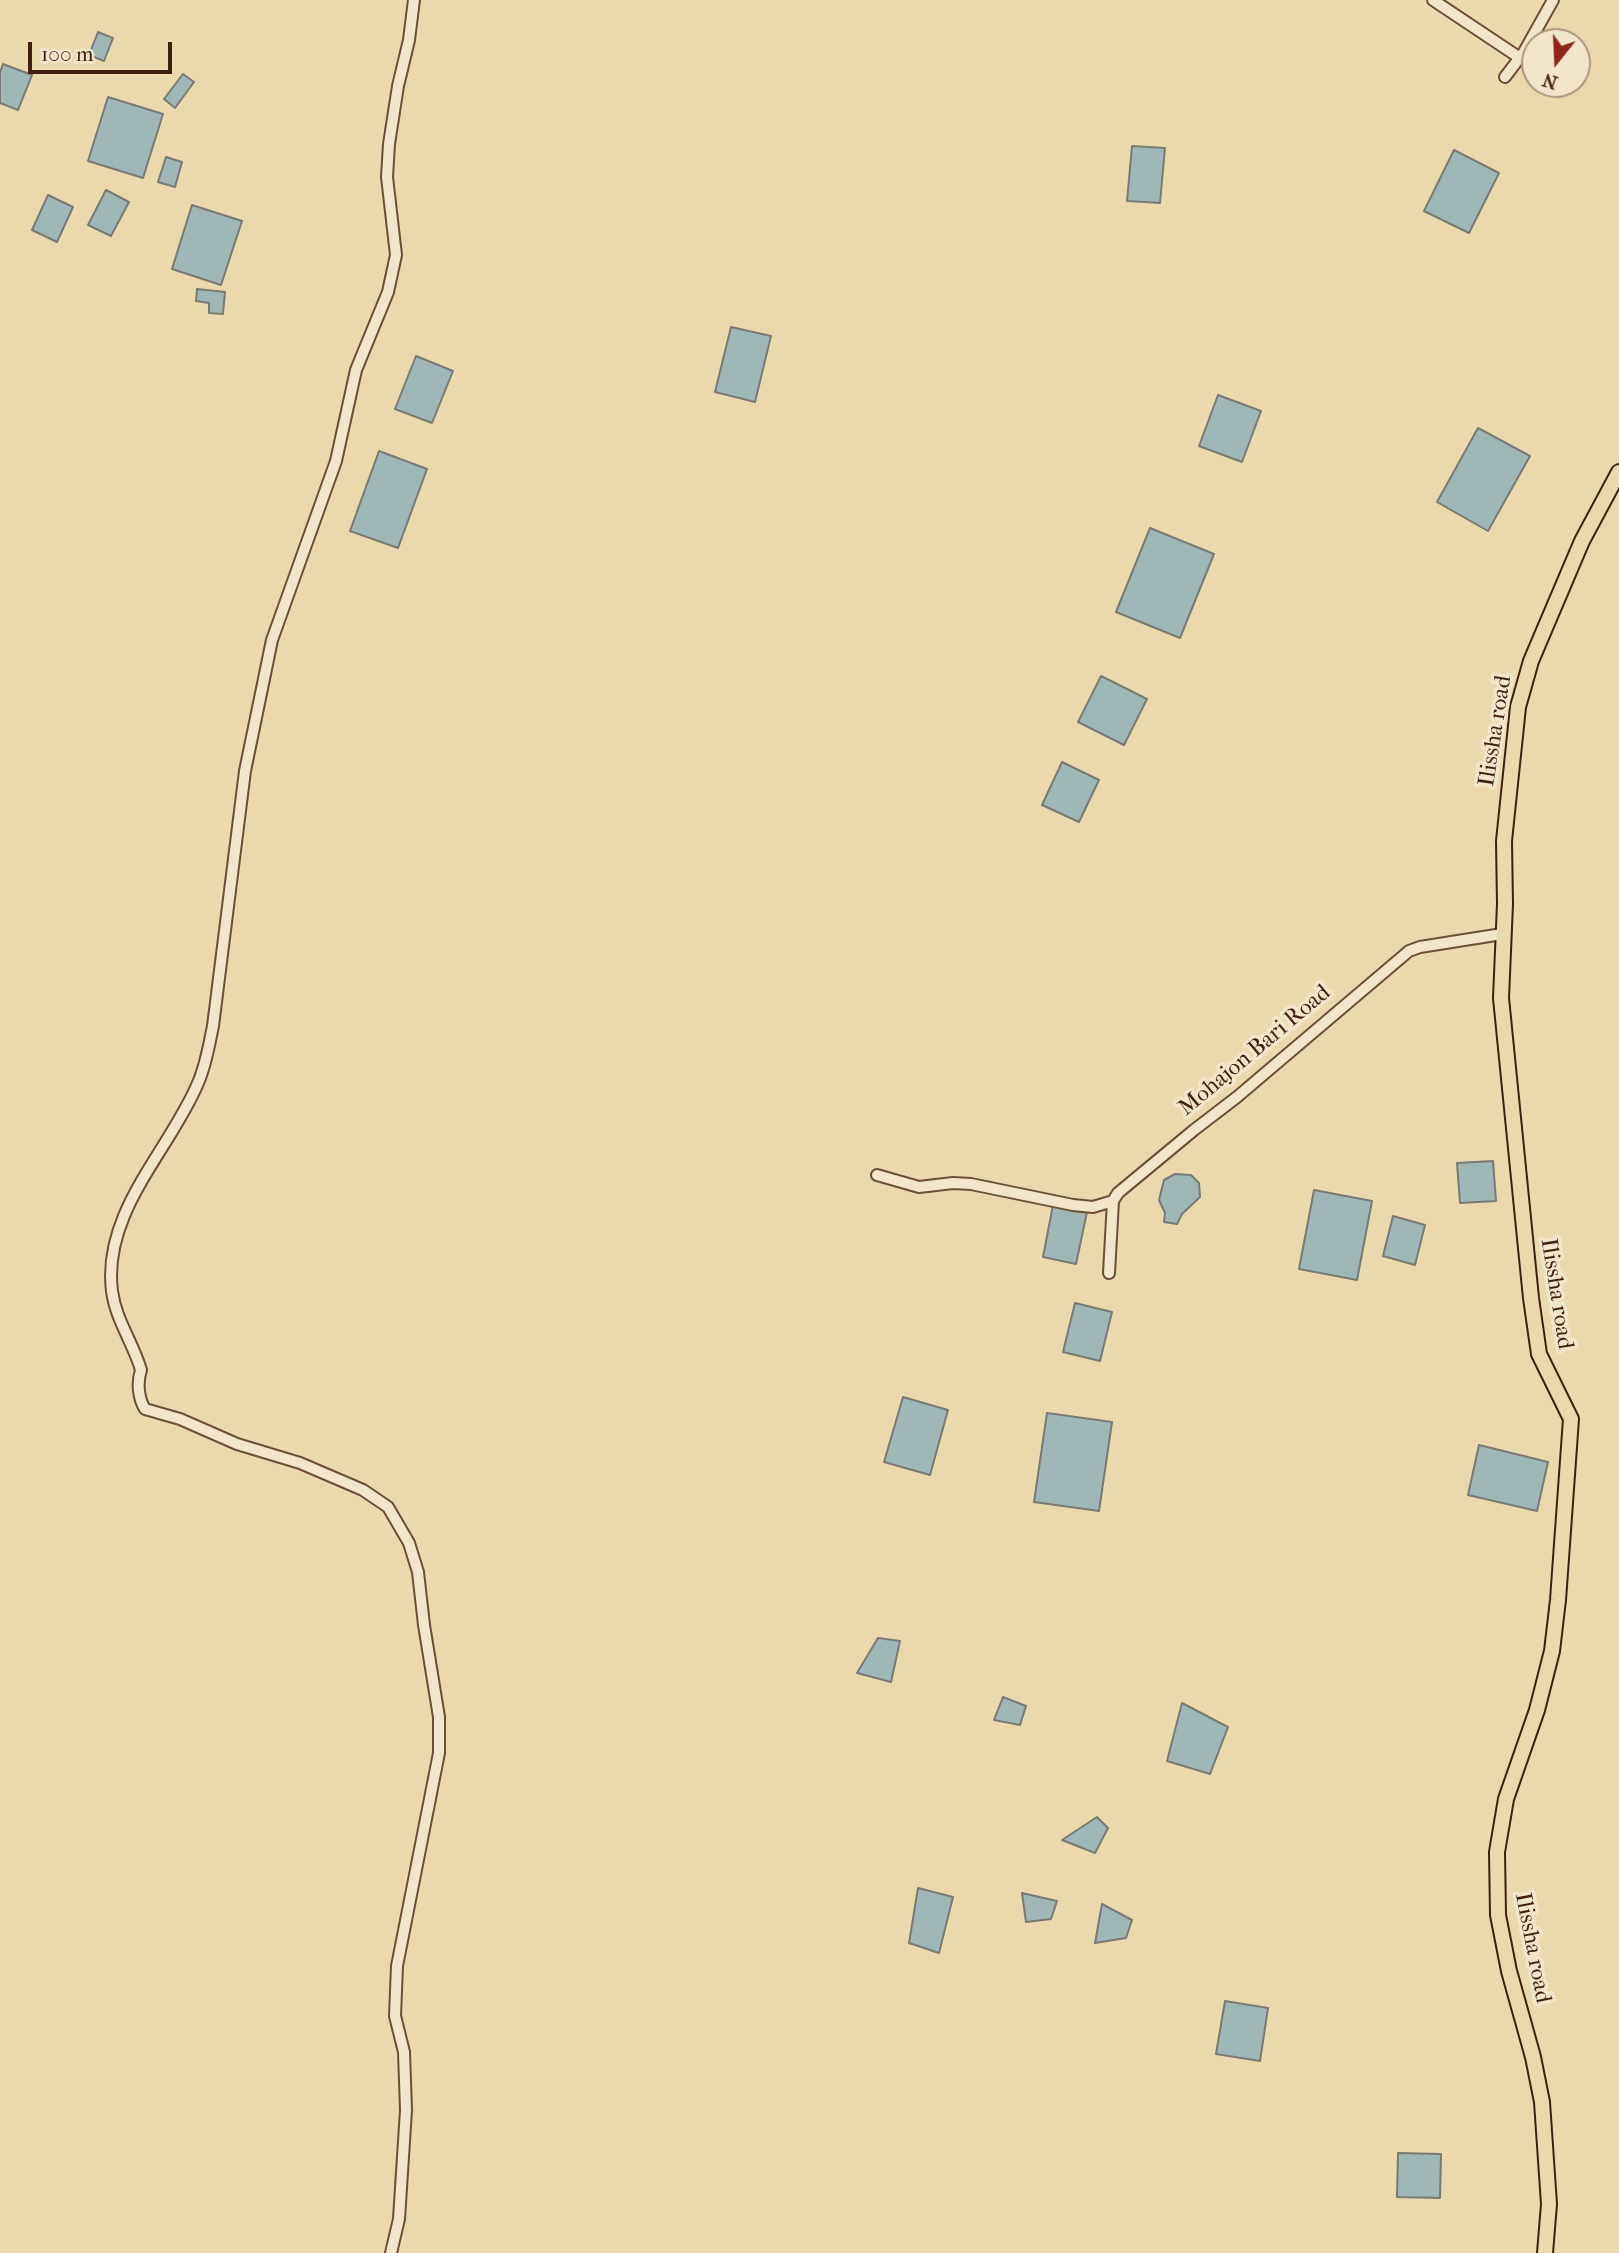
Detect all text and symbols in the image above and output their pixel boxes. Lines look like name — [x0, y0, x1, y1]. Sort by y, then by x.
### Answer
scale bar — [32, 28, 175, 72]
north arrow — [1521, 28, 1591, 98]
text: 100 m — [41, 42, 94, 66]
text: N — [1540, 68, 1560, 94]
street label: Ilissha road — [1474, 674, 1518, 788]
street label: Mohajon Bari Road — [1173, 979, 1337, 1123]
street label: Ilissha road — [1534, 1237, 1578, 1351]
street label: Ilissha road — [1508, 1890, 1556, 2006]

